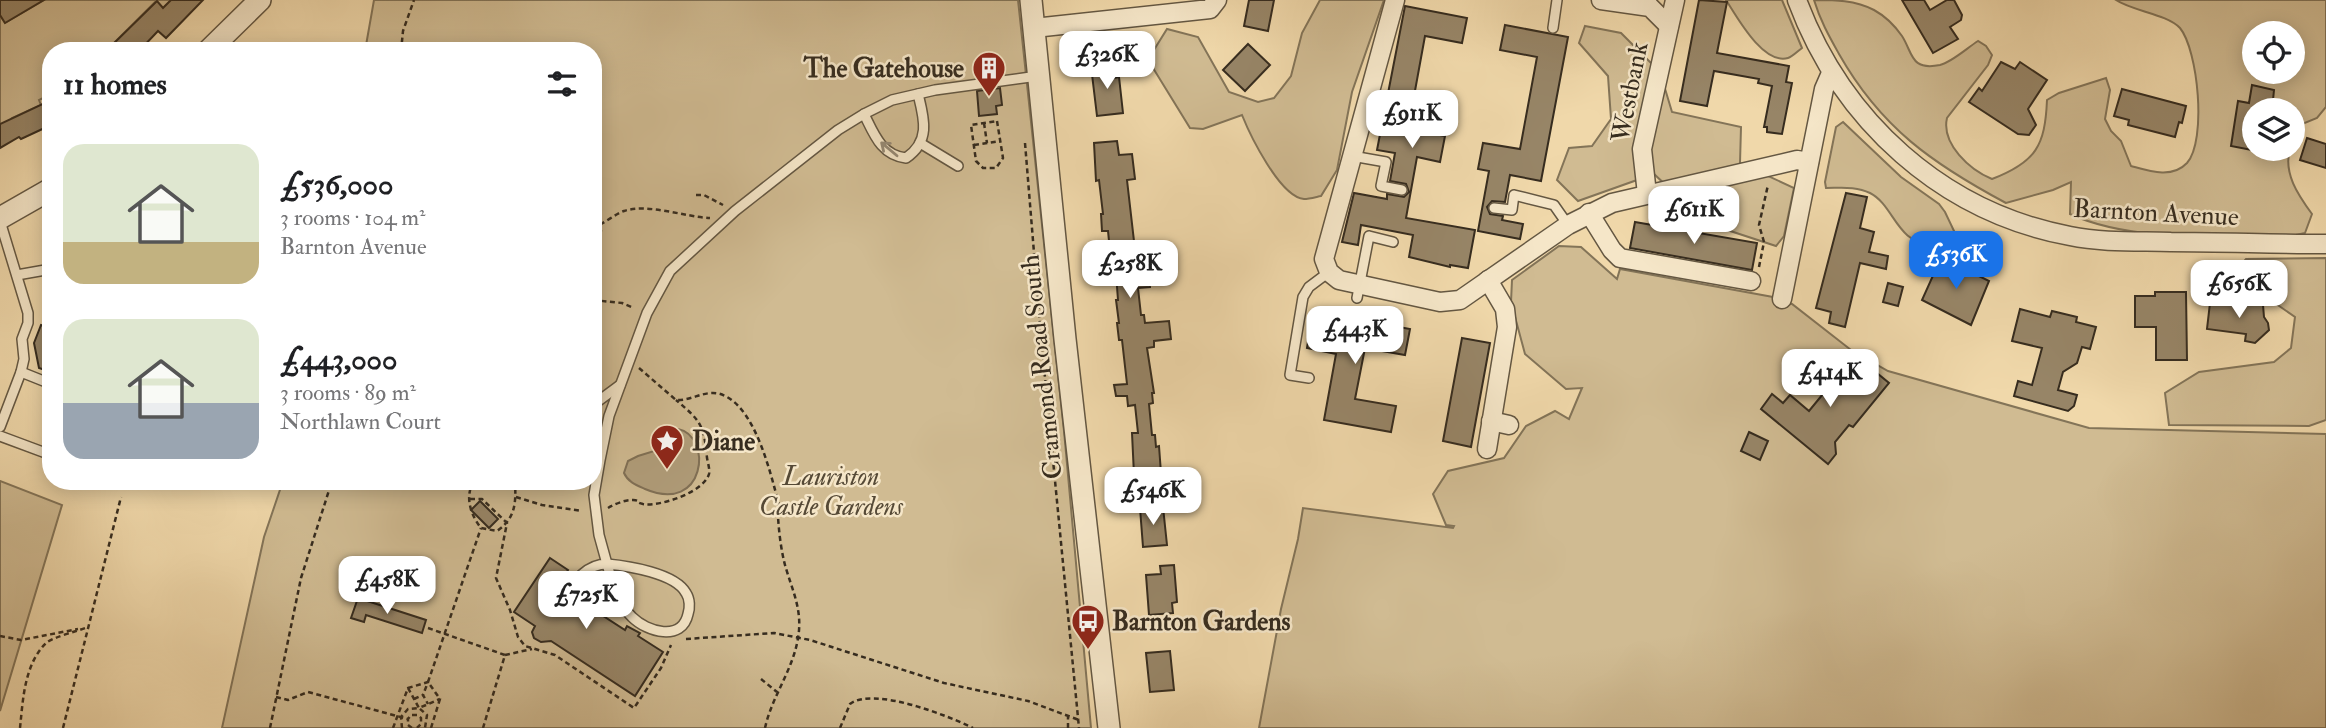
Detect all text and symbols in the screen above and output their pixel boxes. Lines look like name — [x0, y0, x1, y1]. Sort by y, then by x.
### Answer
map controls — [2242, 21, 2305, 161]
button: locate — [2242, 21, 2305, 84]
pin: £326K — [1058, 32, 1156, 91]
text: £326K — [1075, 39, 1139, 68]
street label: Westbank — [1604, 39, 1655, 146]
building icon: The Gatehouse — [970, 49, 1008, 98]
place label: The Gatehouse — [802, 53, 964, 85]
icon: filters — [543, 65, 581, 103]
text: 11 homes — [63, 66, 167, 103]
pin: £911K — [1363, 90, 1461, 150]
text: £911K — [1382, 98, 1442, 127]
button: layers — [2242, 98, 2305, 161]
one-way arrow — [880, 142, 898, 158]
text: £536,000 — [280, 166, 393, 203]
icon: home — [119, 172, 203, 256]
pin: £611K — [1645, 187, 1743, 246]
street label: Barnton Avenue — [2072, 193, 2240, 233]
text: £611K — [1664, 194, 1724, 223]
text: 3 rooms · 104 m² — [280, 203, 426, 232]
text: Barnton Avenue — [280, 232, 427, 261]
pin: £536K — [1907, 232, 2005, 291]
text: £536K — [1925, 239, 1987, 268]
pin: £258K — [1081, 240, 1179, 300]
text: £258K — [1098, 248, 1162, 277]
street label: Cramond Road South — [1014, 253, 1070, 481]
pin: £656K — [2190, 260, 2288, 320]
text: £656K — [2207, 268, 2271, 297]
pin: £443K — [1306, 306, 1404, 366]
text: £443K — [1322, 314, 1388, 343]
text: £443,000 — [280, 341, 397, 378]
icon: home — [119, 347, 203, 431]
pin: £414K — [1781, 350, 1879, 409]
text: £414K — [1798, 357, 1862, 386]
text: 3 rooms · 89 m² — [280, 378, 416, 407]
text: Northlawn Court — [280, 407, 441, 436]
place icon: Diane — [648, 422, 686, 471]
place label: Diane — [692, 426, 755, 458]
park label: Lauriston Castle Gardens — [759, 461, 904, 523]
pin: £546K — [1104, 468, 1202, 527]
text: £546K — [1120, 475, 1186, 504]
pin: £458K — [338, 556, 436, 616]
text: £458K — [355, 564, 419, 593]
pin: £725K — [537, 572, 635, 631]
text: £725K — [554, 579, 618, 608]
bus stop icon: Barnton Gardens — [1069, 602, 1107, 651]
place label: Barnton Gardens — [1112, 606, 1291, 638]

